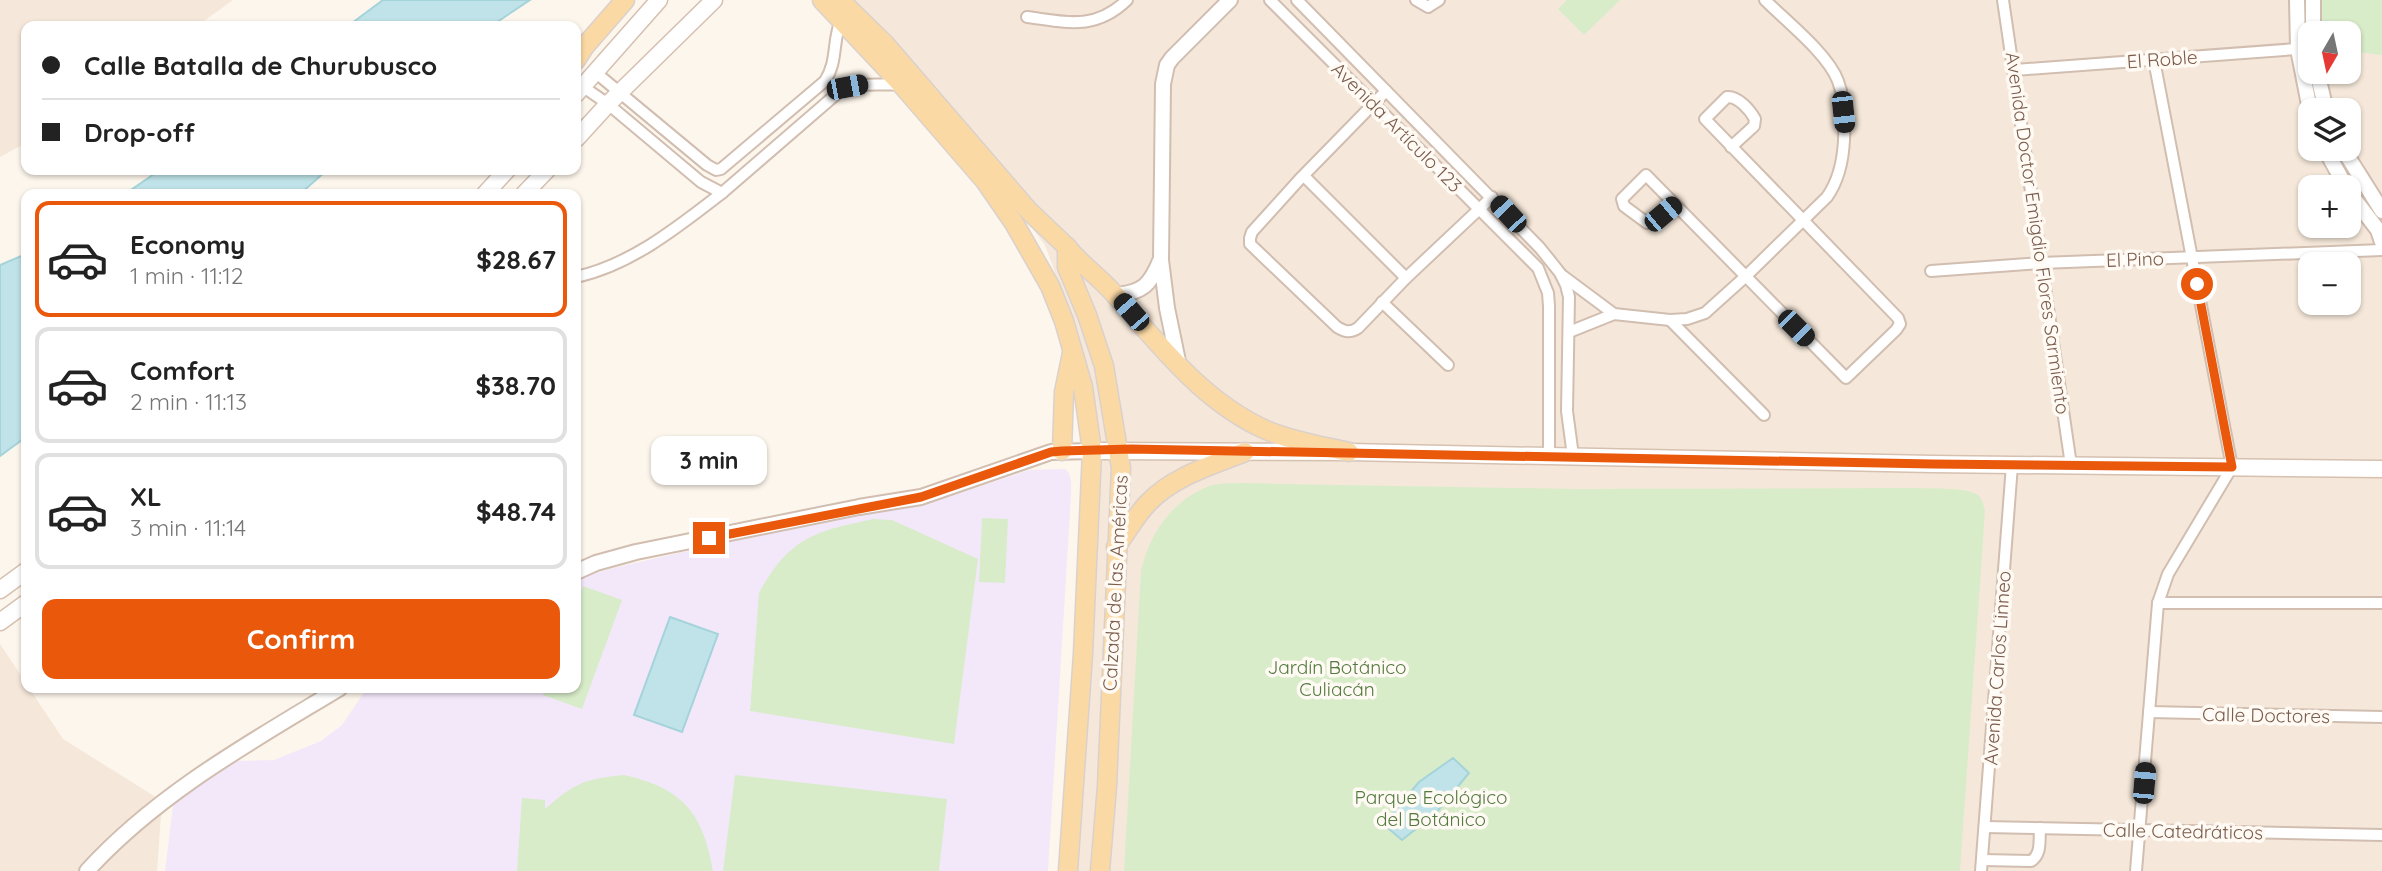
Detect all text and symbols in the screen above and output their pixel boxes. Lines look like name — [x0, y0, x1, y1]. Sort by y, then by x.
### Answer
north arrow — [2298, 21, 2361, 84]
map controls — [2298, 21, 2361, 315]
street label: El Roble — [2126, 45, 2198, 73]
text: Calle Batalla de Churubusco — [84, 49, 437, 82]
street label: Avenida Doctor Emigdio Flores Sarmiento — [2001, 50, 2075, 416]
street label: Avenida Artículo 123 — [1327, 57, 1467, 197]
car — [825, 73, 870, 101]
car — [1831, 90, 1856, 134]
button: layers — [2298, 98, 2361, 161]
text: Drop-off — [84, 116, 195, 149]
button: + — [2298, 175, 2361, 238]
car — [1486, 191, 1531, 237]
car — [1641, 192, 1686, 236]
icon: car — [46, 228, 109, 291]
text: Economy — [130, 228, 245, 261]
text: $28.67 — [476, 243, 556, 276]
street label: El Pino — [2105, 246, 2165, 272]
button: − — [2298, 252, 2361, 315]
text: 1 min · 11:12 — [130, 261, 244, 290]
route start — [2181, 268, 2213, 300]
car — [1110, 289, 1153, 335]
car — [1774, 306, 1819, 350]
icon: car — [46, 354, 109, 417]
text: Comfort — [130, 354, 235, 387]
text: $38.70 — [476, 369, 556, 402]
text: 2 min · 11:13 — [130, 387, 247, 416]
callout: 3 min — [651, 436, 767, 486]
text: 3 min — [679, 446, 739, 475]
street label: Calzada de las Américas — [1097, 474, 1133, 692]
icon: car — [46, 480, 109, 543]
text: XL — [130, 480, 162, 513]
text: $48.74 — [476, 495, 556, 528]
text: 3 min · 11:14 — [130, 513, 246, 542]
route end — [693, 522, 725, 554]
street label: Avenida Carlos Linneo — [1978, 570, 2016, 766]
button: Confirm — [42, 599, 560, 679]
park label: Jardín Botánico Culiacán — [1267, 655, 1407, 701]
street label: Calle Doctores — [2202, 702, 2330, 728]
car — [2132, 761, 2157, 805]
park label: Parque Ecológico del Botánico — [1355, 785, 1508, 831]
street label: Calle Catedráticos — [2103, 818, 2263, 844]

